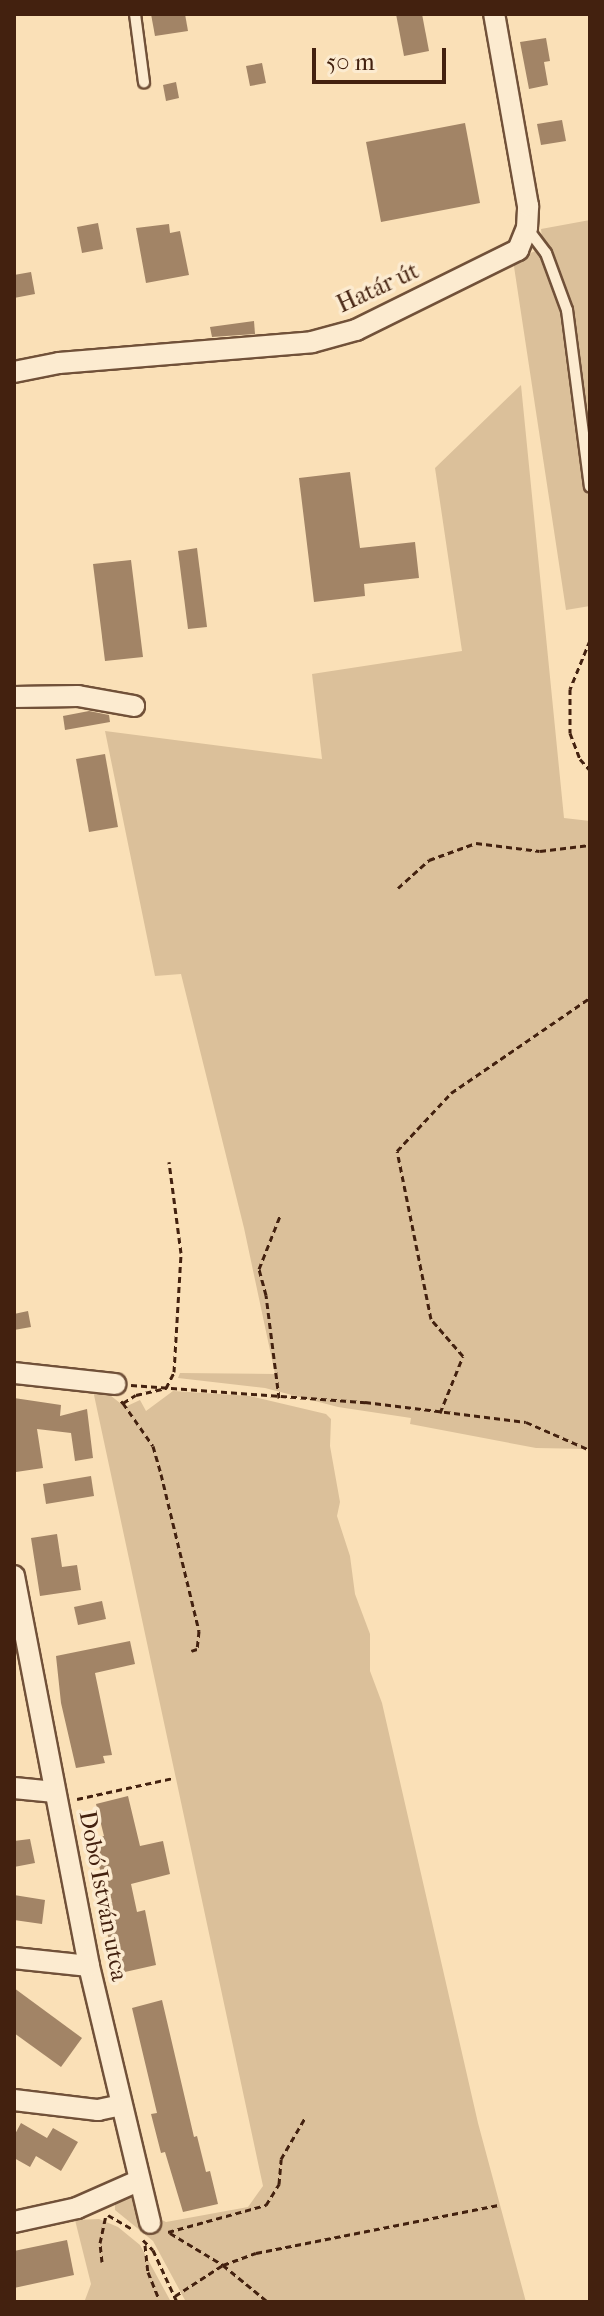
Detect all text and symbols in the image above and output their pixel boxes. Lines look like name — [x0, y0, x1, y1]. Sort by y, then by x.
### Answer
scale bar — [316, 32, 450, 82]
text: 50 m — [326, 48, 375, 76]
street label: Határ út — [332, 257, 424, 319]
street label: Dobó István utca — [72, 1808, 134, 1984]

